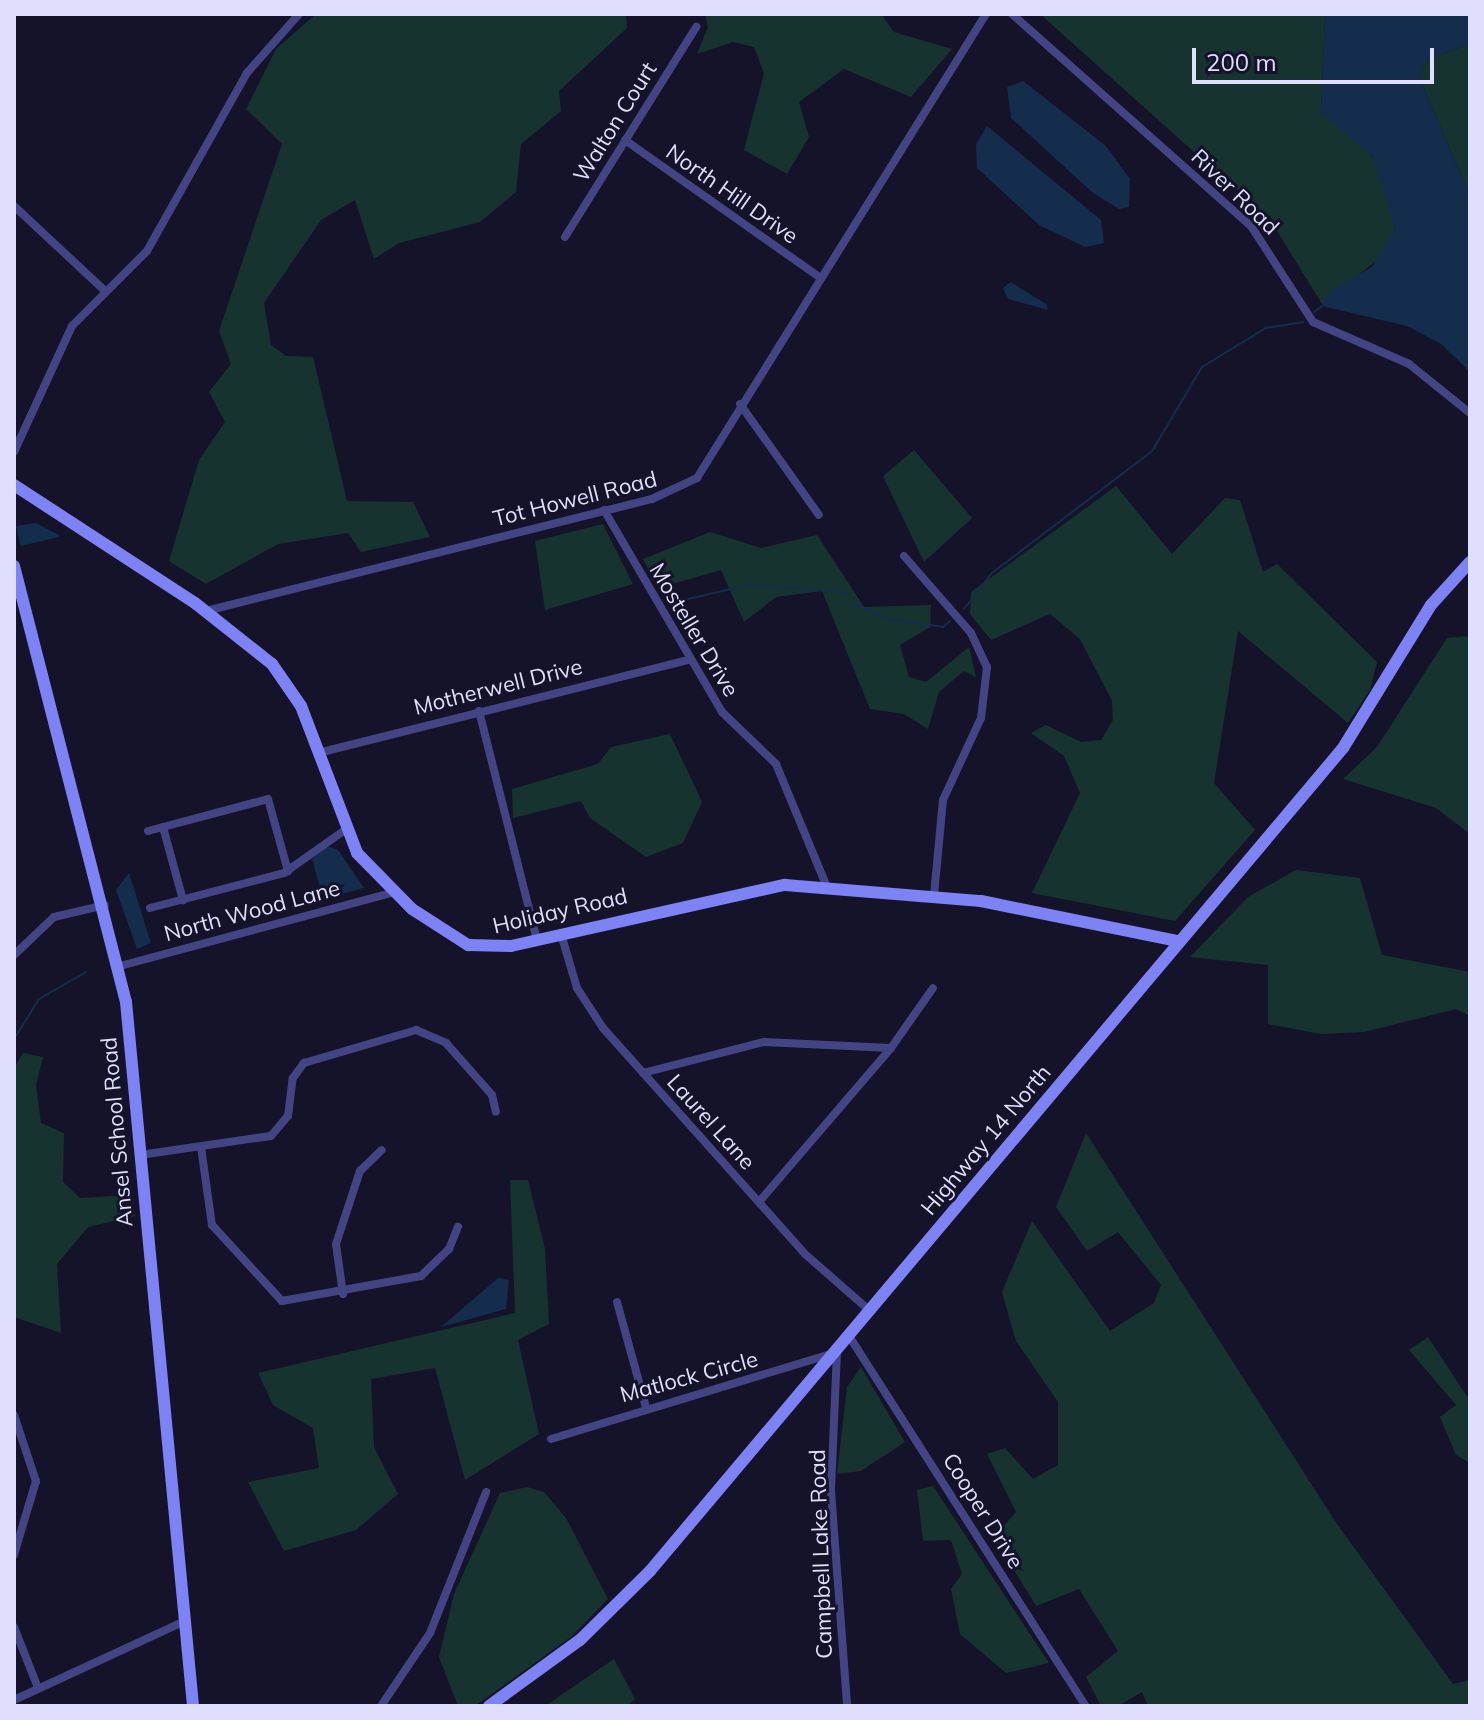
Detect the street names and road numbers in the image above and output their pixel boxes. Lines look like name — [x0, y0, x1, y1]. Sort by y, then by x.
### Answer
street label: Walton Court — [568, 57, 662, 187]
street label: North Hill Drive — [661, 139, 803, 249]
street label: River Road — [1186, 144, 1284, 240]
street label: Tot Howell Road — [490, 466, 660, 532]
street label: Mosteller Drive — [644, 558, 744, 702]
street label: Motherwell Drive — [411, 653, 585, 721]
street label: North Wood Lane — [161, 875, 343, 947]
street label: Holiday Road — [490, 883, 630, 939]
street label: Ansel School Road — [96, 1036, 138, 1228]
street label: Highway 14 North — [916, 1060, 1056, 1220]
street label: Laurel Lane — [661, 1069, 761, 1175]
street label: Matlock Circle — [617, 1346, 761, 1408]
street label: Cooper Drive — [937, 1448, 1029, 1574]
street label: Campbell Lake Road — [804, 1449, 838, 1659]

